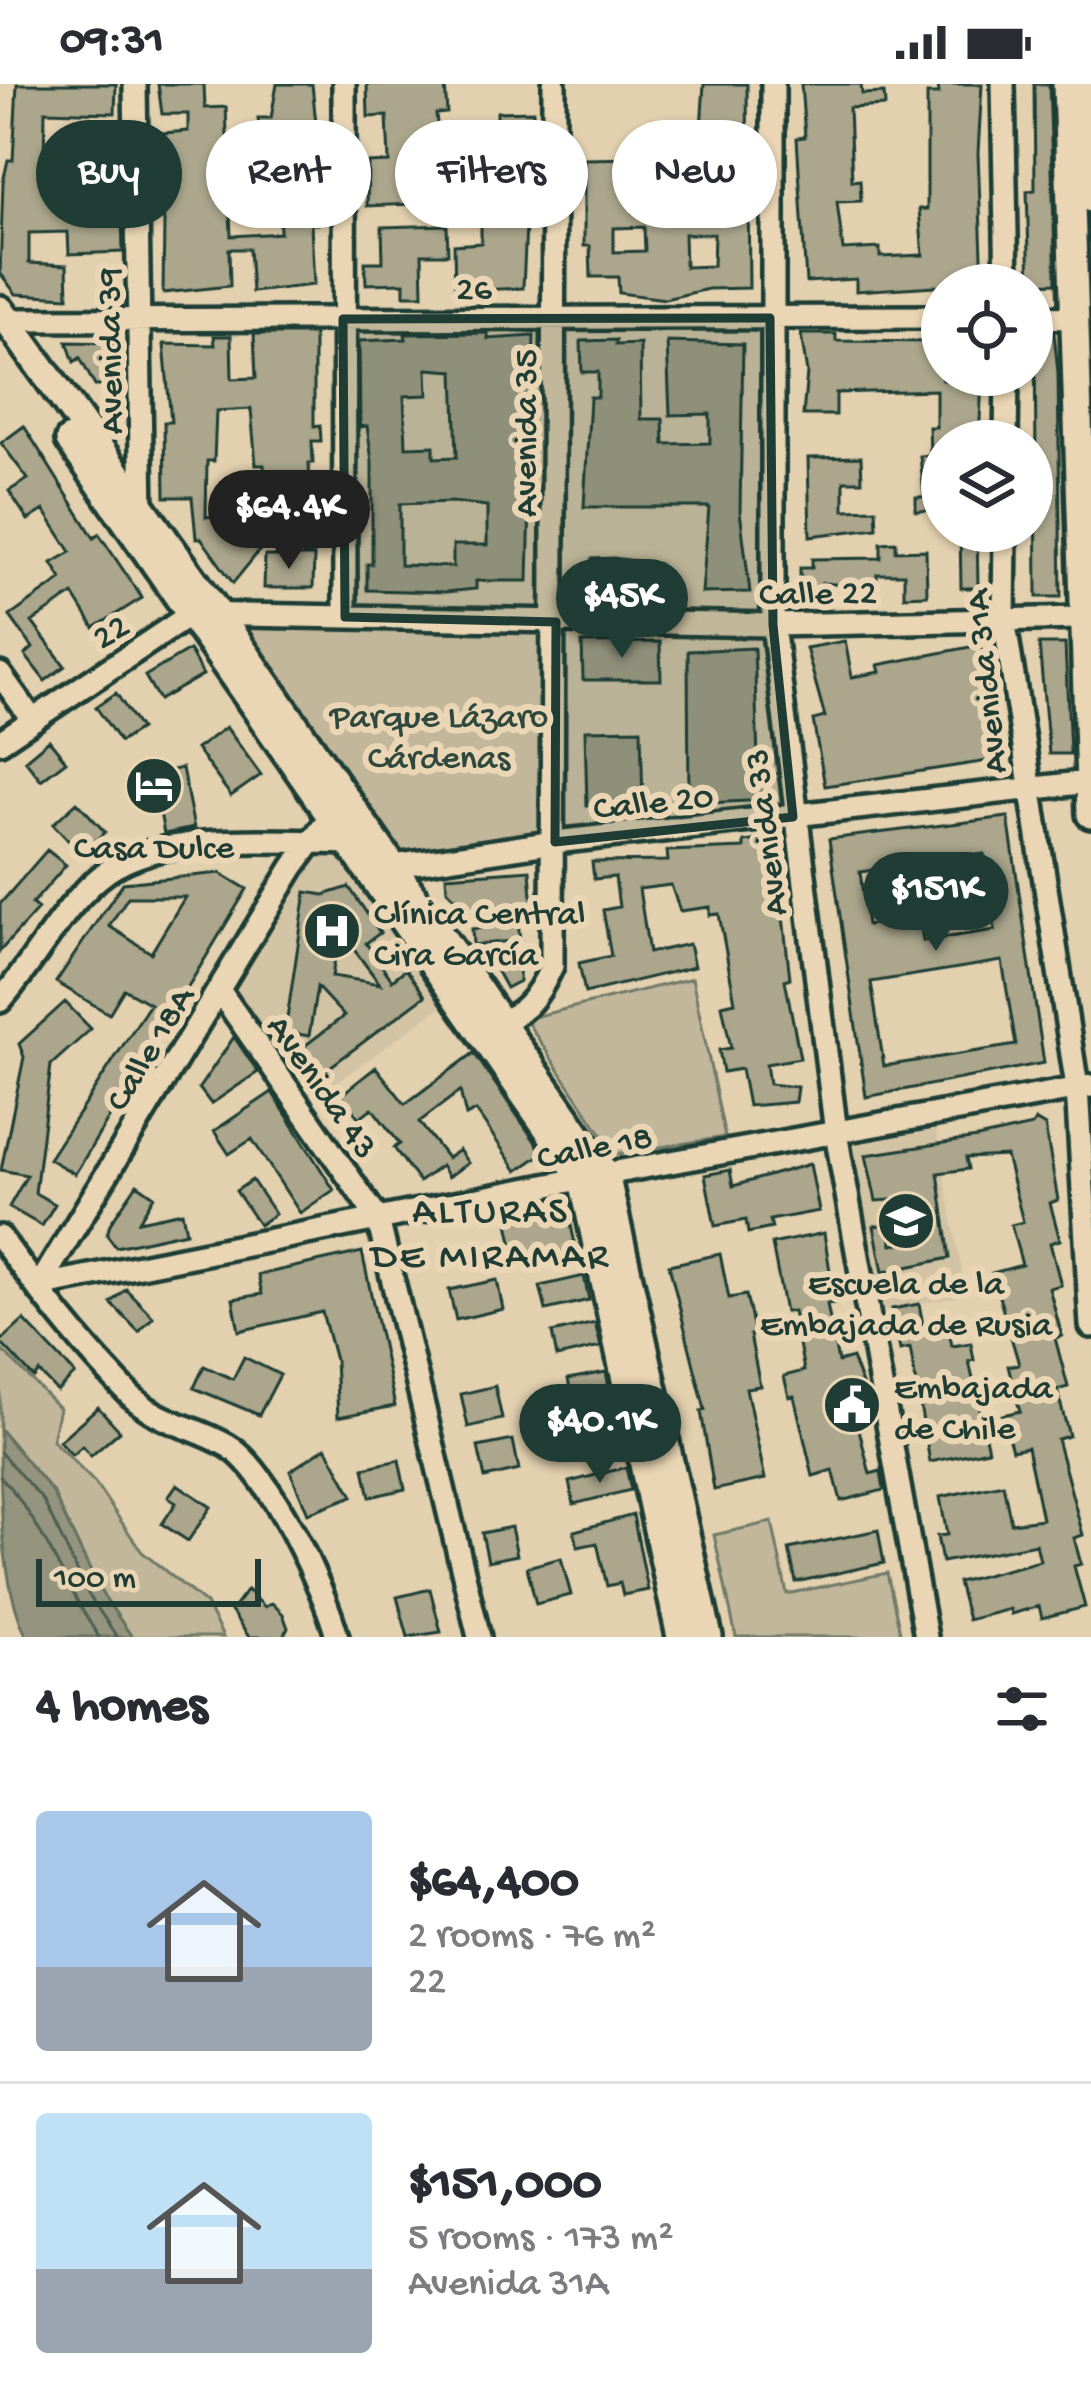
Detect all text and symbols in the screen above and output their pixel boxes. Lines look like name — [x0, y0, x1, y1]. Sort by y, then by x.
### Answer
text: 09:31 — [60, 16, 164, 69]
chip: Buy — [36, 120, 182, 228]
chip: Rent — [206, 120, 371, 228]
chip: Filters — [395, 120, 588, 228]
chip: New — [612, 120, 777, 228]
map controls — [921, 264, 1053, 552]
button: locate — [921, 264, 1053, 396]
street label: Avenida 39 — [91, 267, 136, 435]
street label: 26 — [456, 270, 493, 313]
street label: Avenida 35 — [507, 349, 550, 517]
button: layers — [921, 420, 1053, 552]
pin: $64.4K — [191, 470, 387, 572]
text: $64.4K — [235, 486, 343, 532]
pin: $45K — [551, 559, 693, 661]
street label: Calle 22 — [759, 574, 877, 619]
text: $45K — [583, 575, 661, 621]
street label: Avenida 31A — [958, 586, 1020, 775]
street label: 22 — [86, 607, 139, 662]
park label: Parque Lázaro Cárdenas — [329, 698, 548, 782]
street label: Avenida 33 — [738, 746, 801, 918]
hotel icon: Casa Dulce — [123, 755, 185, 817]
street label: Calle 20 — [591, 778, 716, 833]
place label: Casa Dulce — [74, 829, 235, 872]
pin: $151K — [852, 852, 1020, 954]
text: $151K — [890, 868, 982, 914]
place label: Clínica Central Cira García — [374, 895, 585, 979]
hospital icon: Clínica Central Cira García — [301, 900, 363, 962]
street label: Calle 18A — [99, 979, 207, 1121]
street label: Avenida 43 — [254, 1008, 385, 1169]
street label: Calle 18 — [534, 1118, 657, 1183]
school or university icon: Escuela de la Embajada de Rusia — [875, 1190, 937, 1252]
district label: ALTURAS DE MIRAMAR — [368, 1191, 611, 1282]
place label: Escuela de la Embajada de Rusia — [760, 1265, 1053, 1349]
place label: Embajada de Chile — [894, 1369, 1054, 1453]
public building icon: Embajada de Chile — [821, 1374, 883, 1436]
pin: $40.1K — [502, 1384, 698, 1486]
text: $40.1K — [546, 1400, 654, 1446]
scale bar — [36, 1553, 261, 1606]
text: 100 m — [54, 1561, 136, 1599]
icon: filters — [989, 1676, 1055, 1742]
text: 4 homes — [36, 1679, 207, 1739]
text: $64,400 — [408, 1855, 579, 1915]
icon: home — [132, 1859, 276, 2003]
text: 2 rooms · 76 m² — [408, 1915, 656, 1961]
text: 22 — [408, 1961, 446, 2007]
text: $151,000 — [408, 2157, 602, 2217]
icon: home — [132, 2161, 276, 2305]
text: 5 rooms · 173 m² — [408, 2217, 673, 2263]
text: Avenida 31A — [408, 2263, 608, 2309]

